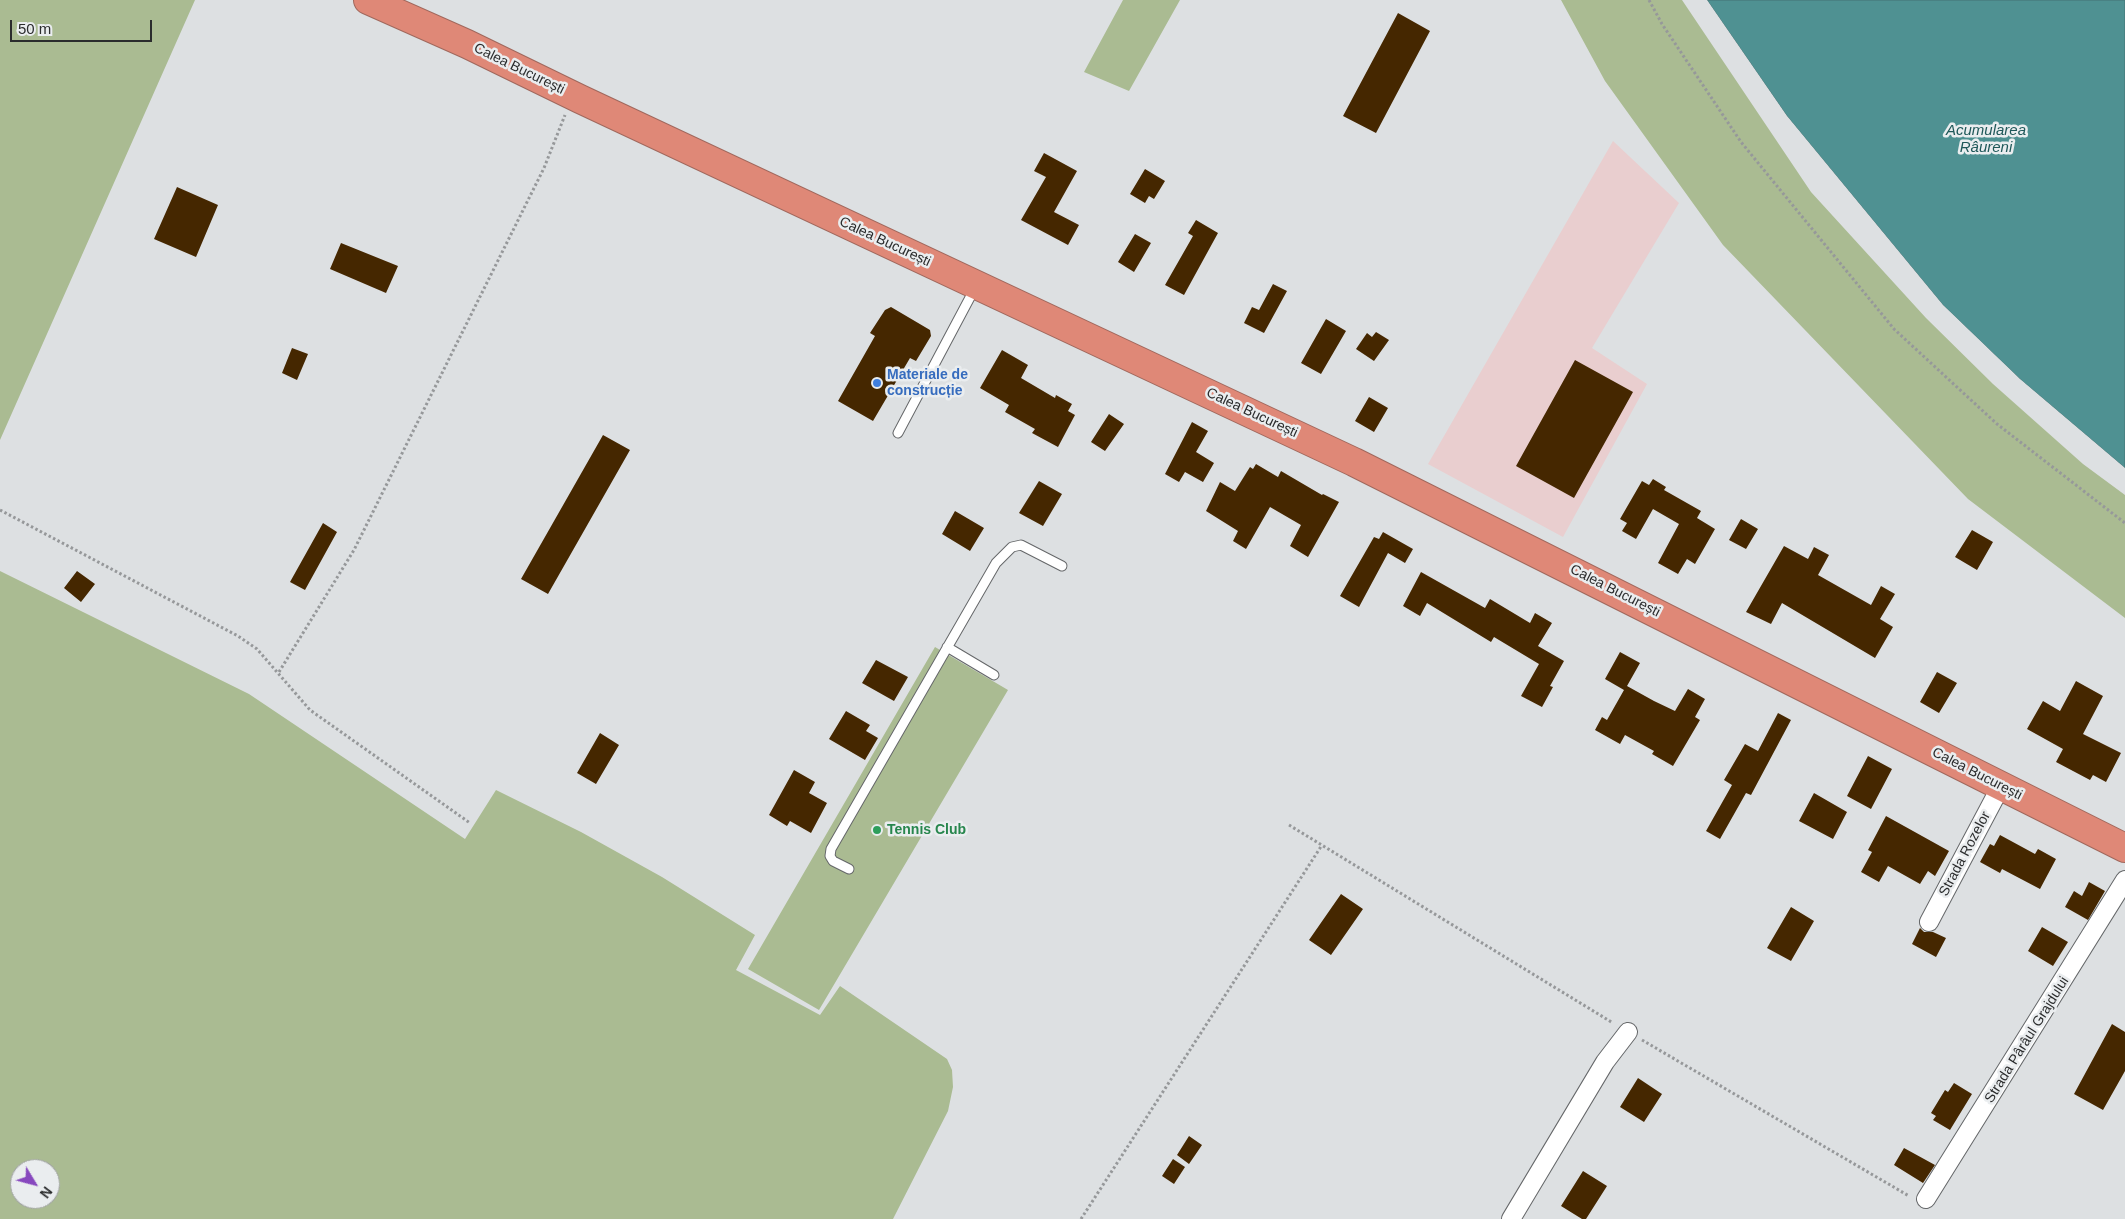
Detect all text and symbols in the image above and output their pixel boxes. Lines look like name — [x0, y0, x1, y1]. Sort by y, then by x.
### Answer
scale bar — [12, 10, 155, 42]
text: 50 m — [18, 20, 51, 37]
street label: Calea București — [471, 40, 567, 98]
water label: Acumularea Râureni — [1946, 122, 2026, 157]
street label: Calea București — [837, 214, 933, 270]
place label: Materiale de construcție — [887, 367, 968, 400]
marker: Materiale de construcție — [871, 377, 883, 389]
street label: Calea București — [1204, 385, 1300, 441]
street label: Calea București — [1567, 561, 1663, 621]
street label: Calea București — [1929, 744, 2025, 804]
street label: Strada Rozelor — [1936, 809, 1994, 899]
place label: Tennis Club — [887, 822, 966, 838]
marker: Tennis Club — [871, 824, 883, 836]
street label: Strada Pârâul Grajdului — [1981, 974, 2073, 1106]
north arrow — [10, 1159, 60, 1209]
text: N — [37, 1184, 56, 1201]

